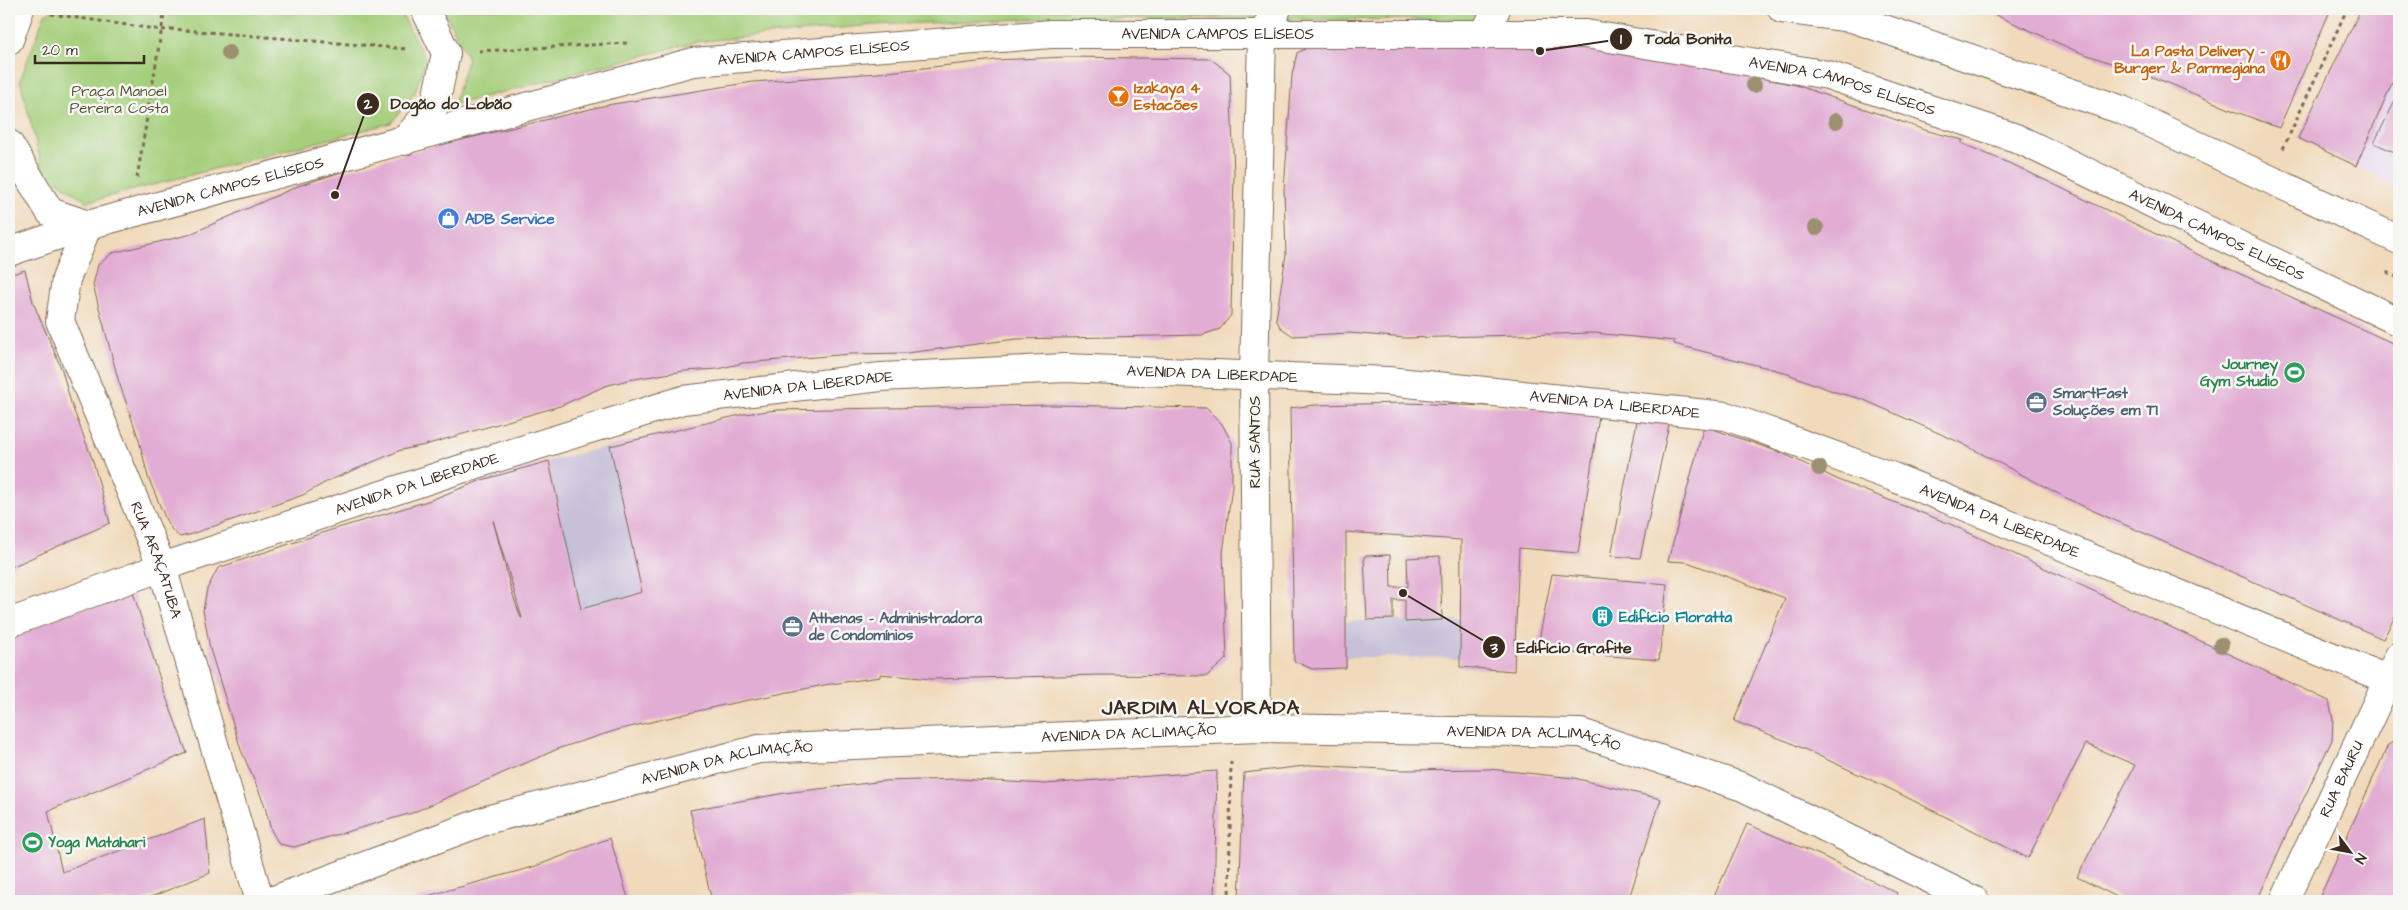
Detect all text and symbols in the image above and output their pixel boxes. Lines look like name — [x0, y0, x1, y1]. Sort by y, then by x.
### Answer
callout: Toda Bonita — [1609, 23, 1741, 54]
street label: AVENIDA CAMPOS ELÍSEOS — [1121, 24, 1315, 45]
text: Toda Bonita — [1643, 28, 1732, 50]
text: 1 — [1620, 29, 1622, 50]
scale bar — [35, 32, 144, 64]
street label: AVENIDA CAMPOS ELÍSEOS — [717, 35, 911, 71]
text: 20 m — [42, 40, 78, 61]
place label: La Pasta Delivery - Burger & Parmegiana — [2114, 41, 2265, 81]
restaurant icon: La Pasta Delivery - Burger & Parmegiana — [2269, 48, 2293, 72]
street label: AVENIDA CAMPOS ELÍSEOS — [1747, 52, 1938, 121]
place label: Izakaya 4 Estacões — [1134, 78, 1201, 116]
park label: Praça Manoel Pereira Costa — [70, 81, 169, 119]
bar icon: Izakaya 4 Estacões — [1106, 85, 1130, 109]
callout: Dogão do Lobão — [355, 88, 521, 119]
text: Dogão do Lobão — [391, 93, 512, 117]
text: 2 — [363, 94, 373, 115]
street label: AVENIDA CAMPOS ELÍSEOS — [135, 152, 327, 222]
street label: AVENIDA CAMPOS ELÍSEOS — [2126, 184, 2309, 286]
shop icon: ADB Service — [437, 207, 461, 231]
place label: ADB Service — [465, 209, 555, 230]
place label: Journey Gym Studio — [2200, 354, 2279, 393]
street label: AVENIDA DA LIBERDADE — [1126, 360, 1298, 388]
sports icon: Journey Gym Studio — [2282, 361, 2306, 385]
street label: AVENIDA DA LIBERDADE — [722, 366, 894, 406]
place label: SmartFast Soluções em TI — [2052, 383, 2158, 421]
street label: AVENIDA DA LIBERDADE — [1529, 386, 1701, 424]
office icon: SmartFast Soluções em TI — [2025, 390, 2049, 414]
street label: RUA SANTOS — [1245, 395, 1266, 488]
street label: AVENIDA DA LIBERDADE — [332, 448, 502, 521]
street label: AVENIDA DA LIBERDADE — [1917, 479, 2083, 563]
street label: RUA ARAÇATUBA — [125, 498, 187, 621]
building icon: Edifício Floratta — [1591, 605, 1615, 629]
place label: Edifício Floratta — [1619, 607, 1732, 628]
place label: Athenas - Administradora de Condomínios — [808, 608, 982, 646]
office icon: Athenas - Administradora de Condomínios — [781, 615, 805, 639]
callout: Edifício Grafite — [1481, 632, 1641, 663]
text: Edifício Grafite — [1516, 637, 1632, 659]
text: 3 — [1489, 638, 1498, 659]
district label: JARDIM ALVORADA — [1101, 694, 1300, 722]
street label: AVENIDA DA ACLIMAÇÃO — [1041, 720, 1217, 748]
street label: AVENIDA DA ACLIMAÇÃO — [1447, 721, 1624, 757]
street label: AVENIDA DA ACLIMAÇÃO — [639, 737, 813, 790]
street label: RUA BAURU — [2315, 737, 2369, 821]
north arrow — [2326, 828, 2376, 878]
sports icon: Yoga Matahari — [20, 830, 44, 854]
place label: Yoga Matahari — [48, 832, 146, 855]
text: N — [2349, 849, 2371, 868]

